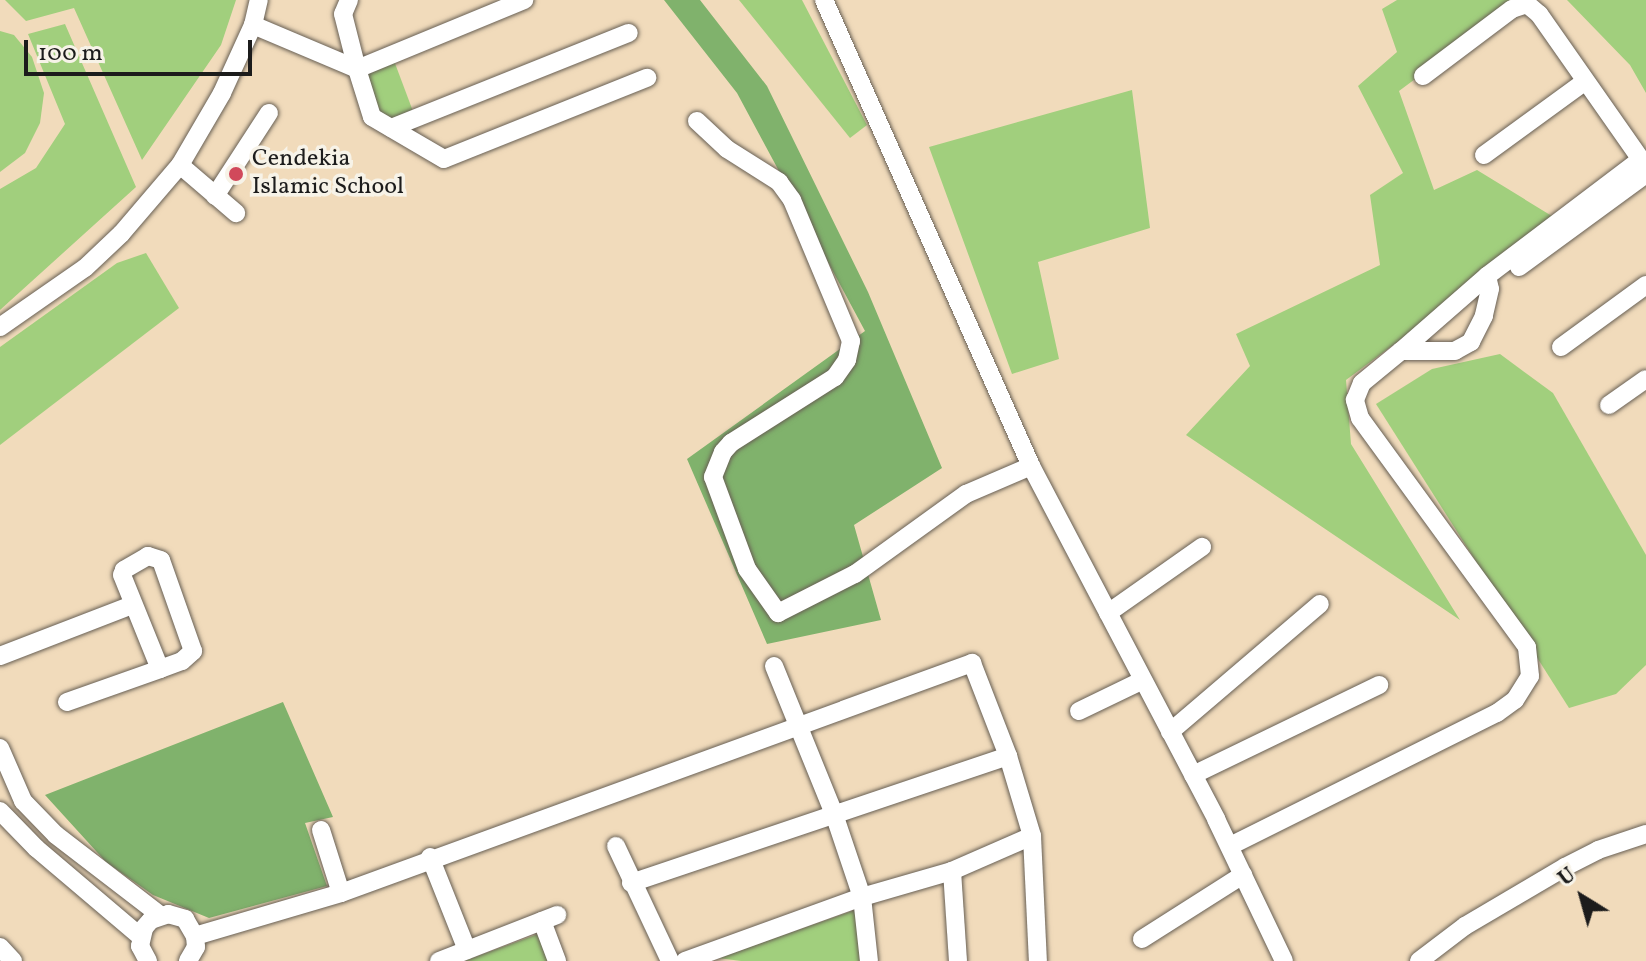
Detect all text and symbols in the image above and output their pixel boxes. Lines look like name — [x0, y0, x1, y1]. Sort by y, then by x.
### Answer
scale bar — [28, 24, 256, 74]
text: 100 m — [38, 37, 103, 71]
place label: Cendekia Islamic School — [252, 146, 404, 202]
marker: Cendekia Islamic School — [227, 165, 245, 183]
north arrow — [1542, 857, 1622, 937]
text: U — [1552, 861, 1583, 894]

